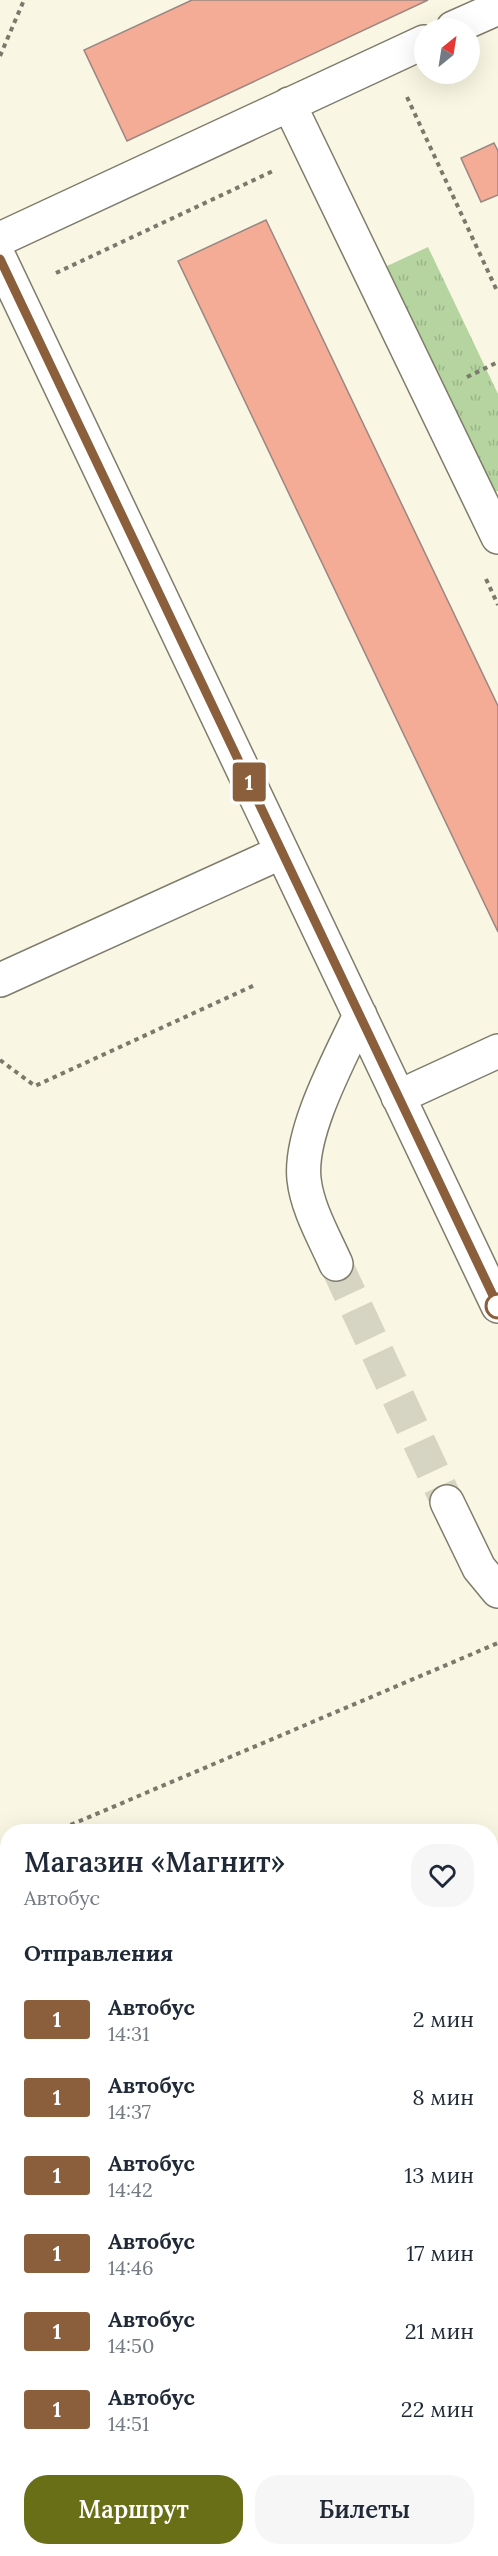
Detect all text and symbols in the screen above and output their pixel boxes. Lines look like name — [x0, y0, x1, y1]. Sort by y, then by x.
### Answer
north arrow — [414, 18, 480, 84]
map controls — [414, 18, 480, 84]
line badge: 1 — [230, 762, 268, 802]
text: 1 — [245, 769, 253, 796]
unlabelled marker — [485, 1293, 498, 1319]
text: Магазин «Магнит» — [24, 1844, 285, 1880]
button: heart — [411, 1844, 474, 1907]
text: Автобус — [24, 1885, 100, 1910]
text: Отправления — [24, 1939, 173, 1967]
text: Автобус — [108, 1993, 195, 2021]
text: 2 мин — [413, 2005, 474, 2033]
text: 1 — [53, 2006, 61, 2033]
text: 14:31 — [108, 2021, 150, 2046]
text: Автобус — [108, 2071, 195, 2099]
text: 8 мин — [412, 2083, 474, 2111]
text: 1 — [53, 2084, 61, 2111]
text: 14:37 — [108, 2099, 151, 2124]
text: Автобус — [108, 2149, 195, 2177]
text: 13 мин — [404, 2161, 474, 2189]
text: 1 — [53, 2162, 61, 2189]
text: 14:42 — [108, 2177, 153, 2202]
text: Автобус — [108, 2227, 195, 2255]
text: 17 мин — [406, 2239, 474, 2267]
text: 1 — [53, 2240, 61, 2267]
text: 14:46 — [108, 2255, 154, 2280]
text: Автобус — [108, 2305, 195, 2333]
text: 21 мин — [405, 2317, 474, 2345]
text: 1 — [53, 2318, 61, 2345]
text: 14:50 — [108, 2333, 154, 2358]
text: Автобус — [108, 2383, 195, 2411]
text: 22 мин — [401, 2395, 474, 2423]
text: 1 — [53, 2396, 61, 2423]
text: 14:51 — [108, 2411, 149, 2436]
button: Маршрут — [24, 2475, 243, 2544]
button: Билеты — [255, 2475, 474, 2544]

